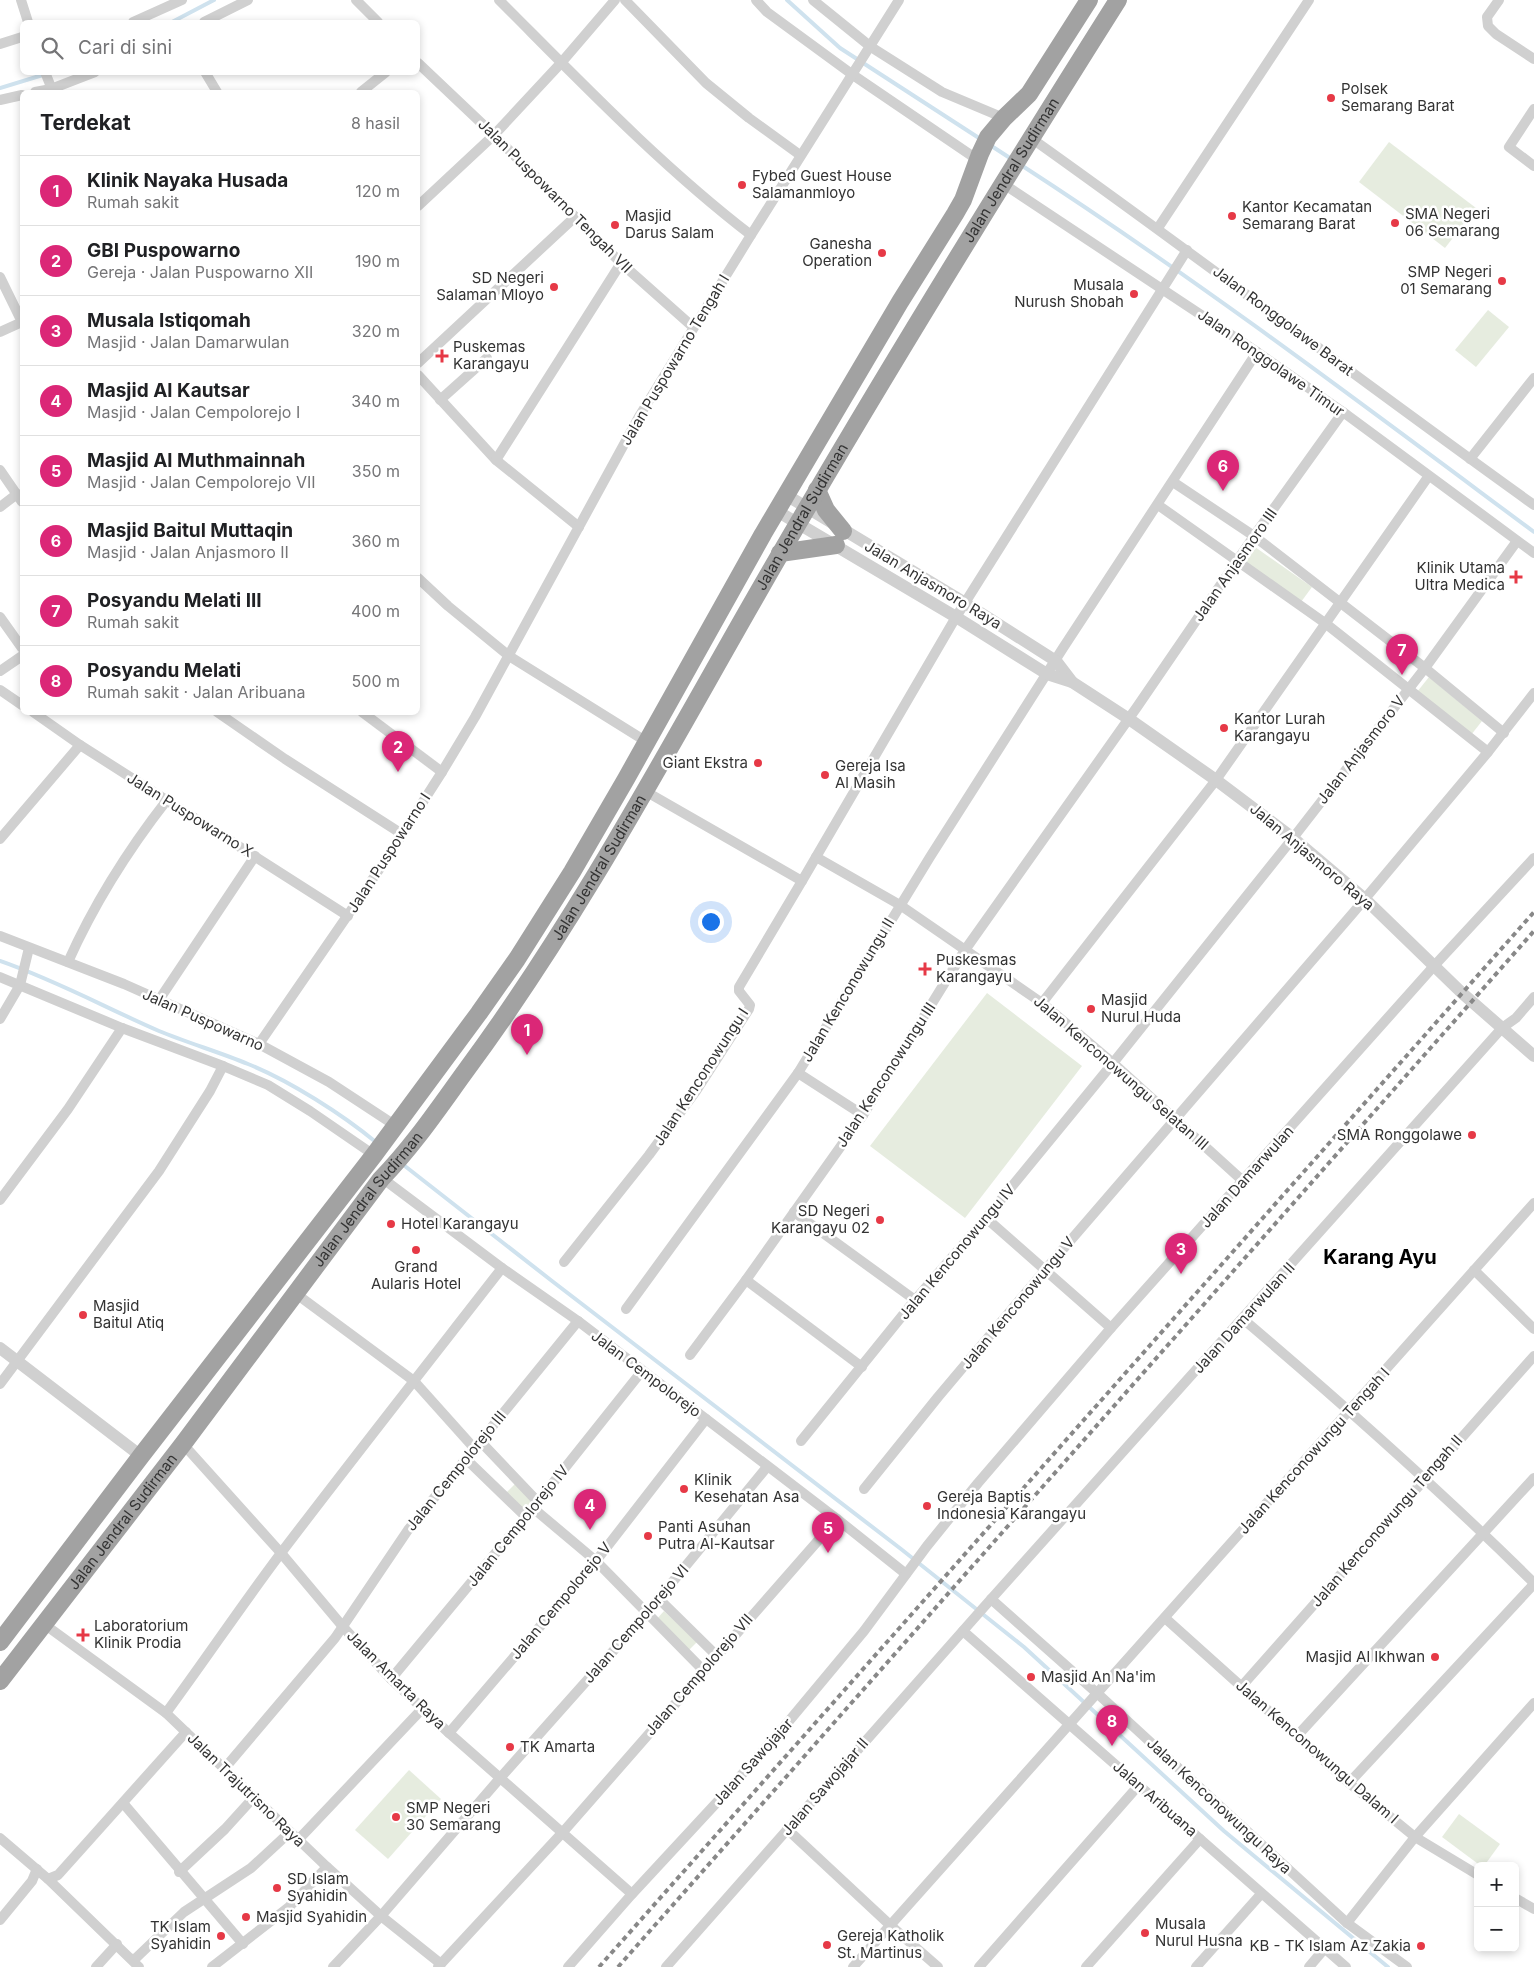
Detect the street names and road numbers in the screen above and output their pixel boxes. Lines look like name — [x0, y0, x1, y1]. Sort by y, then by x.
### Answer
street label: Jalan Jendral Sudirman — [959, 94, 1063, 246]
street label: Jalan Puspowarno Tengah VII — [474, 115, 636, 277]
street label: Jalan Ronggolawe Barat — [1209, 262, 1357, 380]
street label: Jalan Puspowarno Tengah I — [616, 271, 733, 449]
street label: Jalan Ronggolawe Timur — [1194, 305, 1349, 421]
street label: Jalan Jendral Sudirman — [751, 440, 852, 594]
street label: Jalan Anjasmoro III — [1188, 504, 1281, 625]
street label: Jalan Anjasmoro Raya — [861, 536, 1005, 633]
street label: Jalan Anjasmoro V — [1312, 692, 1409, 808]
street label: Jalan Puspowarno X — [124, 768, 257, 861]
street label: Jalan Puspowarno I — [343, 789, 434, 916]
street label: Jalan Jendral Sudirman — [547, 791, 650, 944]
street label: Jalan Anjasmoro Raya — [1246, 799, 1378, 914]
street label: Jalan Kenconowungu II — [797, 914, 898, 1065]
street label: Jalan Puspowarno — [140, 984, 267, 1055]
street label: Jalan Kenconowungu Selatan III — [1030, 991, 1213, 1154]
street label: Jalan Kenconowungu III — [832, 999, 940, 1151]
street label: Jalan Kenconowungu I — [649, 1004, 752, 1149]
street label: Jalan Damarwulan — [1196, 1122, 1297, 1232]
street label: Jalan Jendral Sudirman — [308, 1128, 427, 1271]
street label: Jalan Kenconowungu IV — [894, 1180, 1019, 1323]
street label: Jalan Kenconowungu V — [957, 1233, 1079, 1373]
street label: Jalan Damarwulan II — [1189, 1258, 1299, 1377]
street label: Jalan Cempolorejo — [588, 1326, 705, 1421]
street label: Jalan Kenconowungu Tengah I — [1234, 1363, 1393, 1538]
street label: Jalan Cempolorejo III — [401, 1407, 510, 1535]
street label: Jalan Kenconowungu Tengah II — [1307, 1431, 1466, 1611]
street label: Jalan Jendral Sudirman — [64, 1450, 181, 1594]
street label: Jalan Cempolorejo IV — [463, 1461, 573, 1590]
street label: Jalan Cempolorejo V — [506, 1538, 615, 1663]
street label: Jalan Cempolorejo VI — [579, 1560, 692, 1687]
street label: Jalan Cempolorejo VII — [641, 1610, 757, 1739]
street label: Jalan Amarta Raya — [343, 1626, 450, 1733]
street label: Jalan Kenconowungu Dalam I — [1232, 1676, 1403, 1827]
street label: Jalan Sawojajar — [708, 1714, 797, 1809]
street label: Jalan Trajutrisno Raya — [183, 1728, 309, 1851]
street label: Jalan Kenconowungu Raya — [1143, 1733, 1296, 1878]
street label: Jalan Sawojajar II — [777, 1734, 872, 1839]
street label: Jalan Aribuana — [1109, 1757, 1201, 1840]

